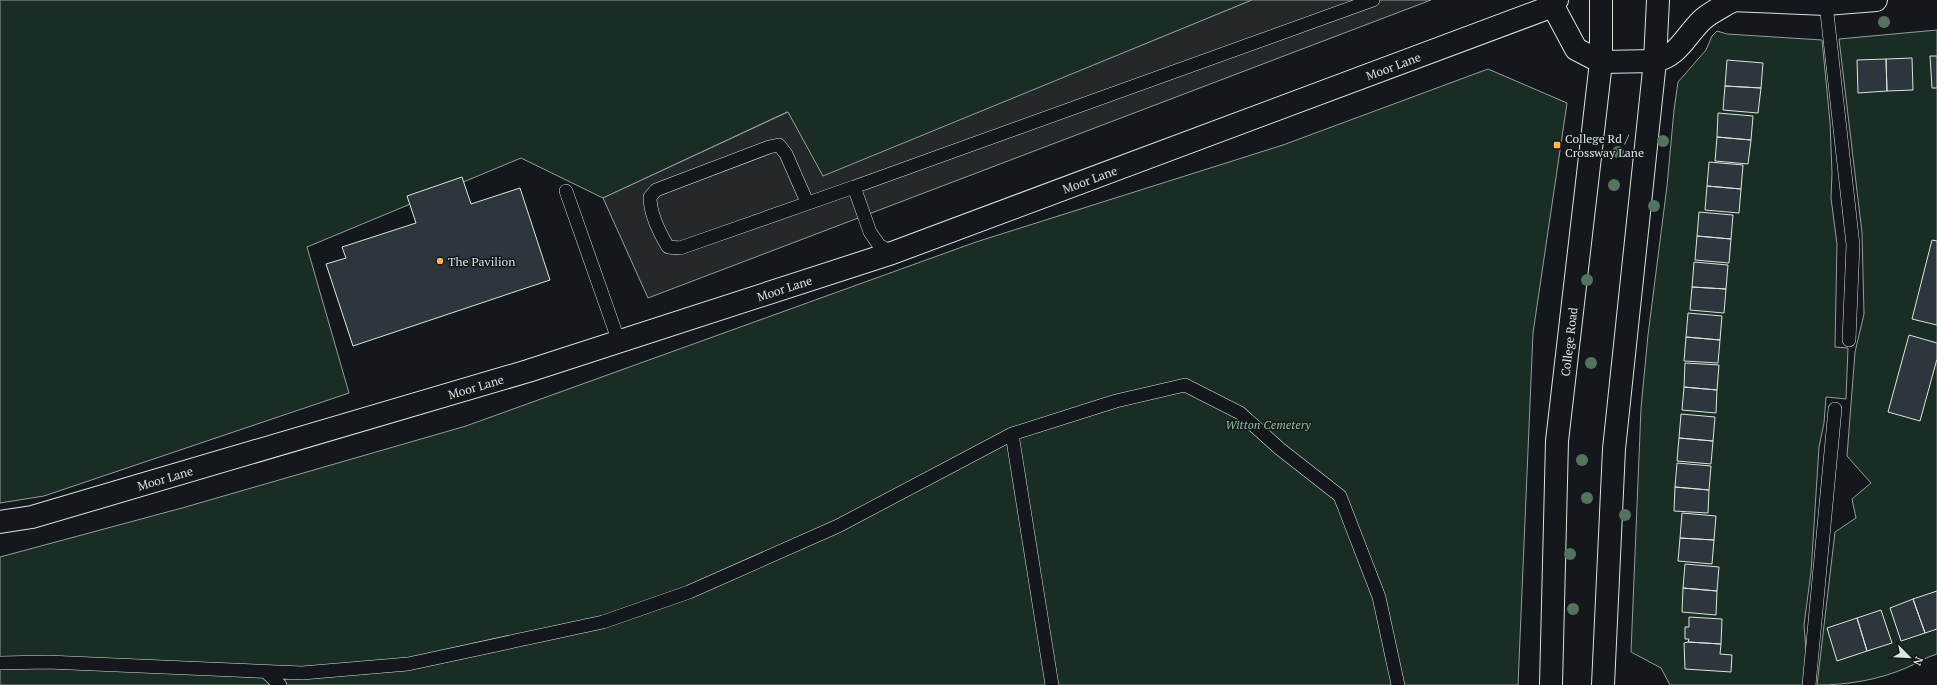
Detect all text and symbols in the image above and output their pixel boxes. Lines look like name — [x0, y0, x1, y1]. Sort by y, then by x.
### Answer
street label: Moor Lane — [1364, 49, 1422, 83]
place label: College Rd / Crossway Lane — [1565, 131, 1644, 160]
marker: College Rd / Crossway Lane — [1552, 140, 1562, 150]
street label: Moor Lane — [1060, 162, 1119, 196]
place label: The Pavilion — [448, 254, 515, 269]
marker: The Pavilion — [435, 256, 445, 266]
street label: Moor Lane — [755, 272, 814, 304]
street label: College Road — [1557, 306, 1580, 377]
street label: Moor Lane — [446, 371, 505, 402]
park label: Witton Cemetery — [1225, 417, 1311, 432]
street label: Moor Lane — [135, 463, 194, 493]
north arrow — [1889, 637, 1929, 677]
text: N — [1910, 654, 1926, 668]

